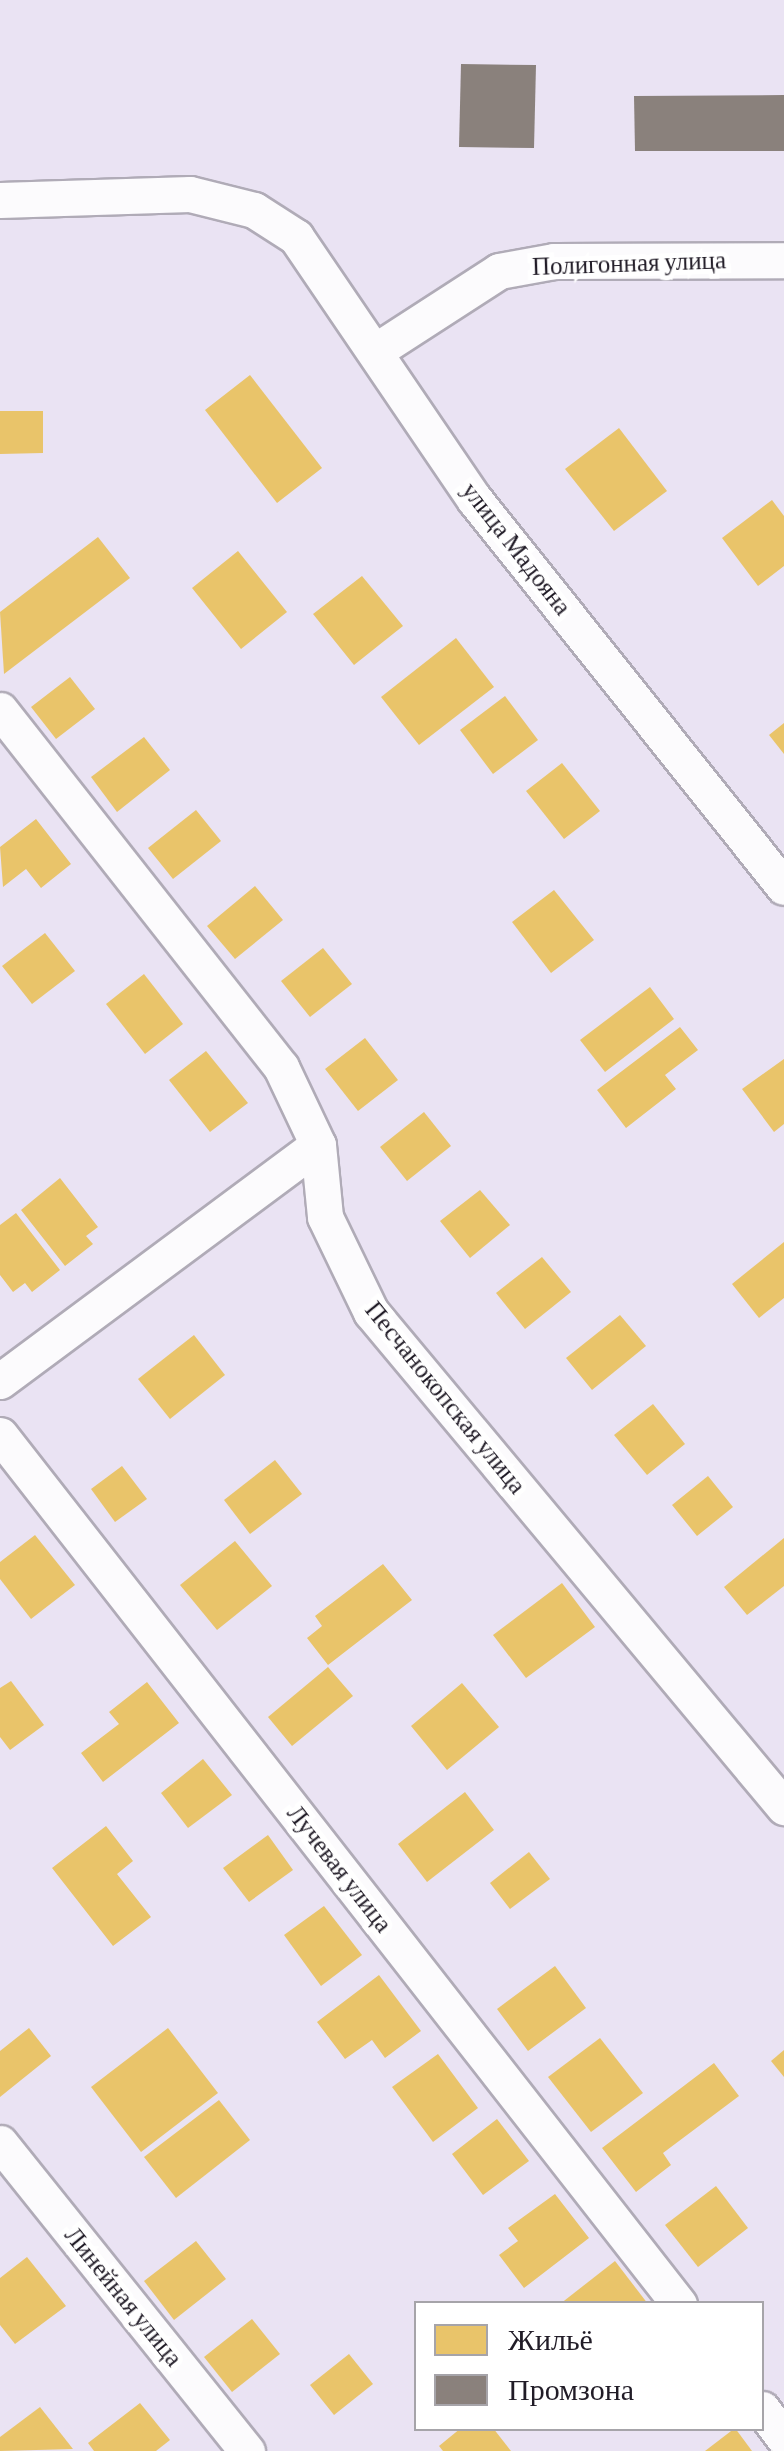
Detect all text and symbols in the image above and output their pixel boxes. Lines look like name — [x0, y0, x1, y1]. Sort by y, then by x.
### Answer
street label: Полигонная улица — [532, 246, 726, 282]
street label: улица Мадояна — [455, 477, 577, 621]
street label: Песчанокопская улица — [358, 1296, 532, 1500]
street label: Лучевая улица — [280, 1799, 398, 1939]
street label: Линейная улица — [58, 2221, 188, 2373]
legend — [414, 2301, 764, 2431]
text: Жильё — [508, 2323, 593, 2356]
text: Промзона — [508, 2373, 634, 2406]

